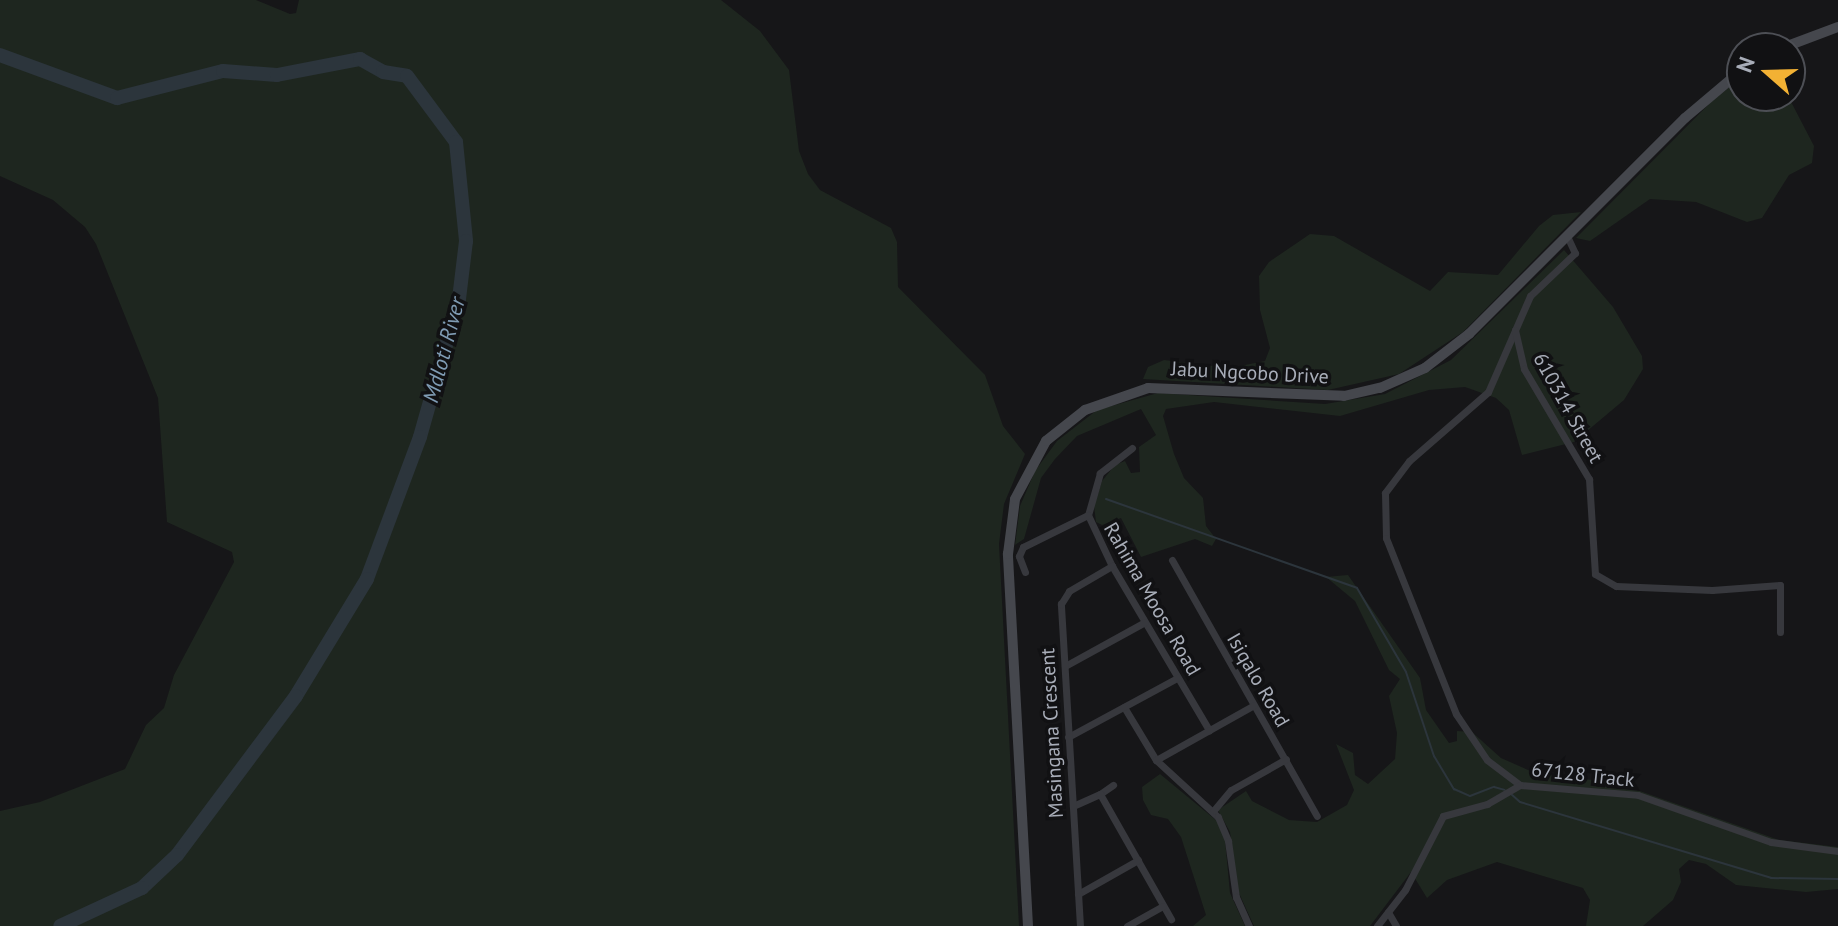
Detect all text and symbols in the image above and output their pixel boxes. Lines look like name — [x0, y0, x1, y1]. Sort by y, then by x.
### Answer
north arrow — [1726, 32, 1806, 112]
text: N — [1730, 53, 1761, 76]
water label: Mdloti River — [417, 295, 471, 405]
street label: 610314 Street — [1528, 349, 1608, 467]
street label: Jabu Ngcobo Drive — [1171, 357, 1329, 389]
street label: Rahima Moosa Road — [1098, 518, 1206, 680]
street label: Isiqalo Road — [1221, 629, 1295, 731]
street label: Masingana Crescent — [1036, 647, 1068, 819]
street label: 67128 Track — [1530, 758, 1636, 792]

